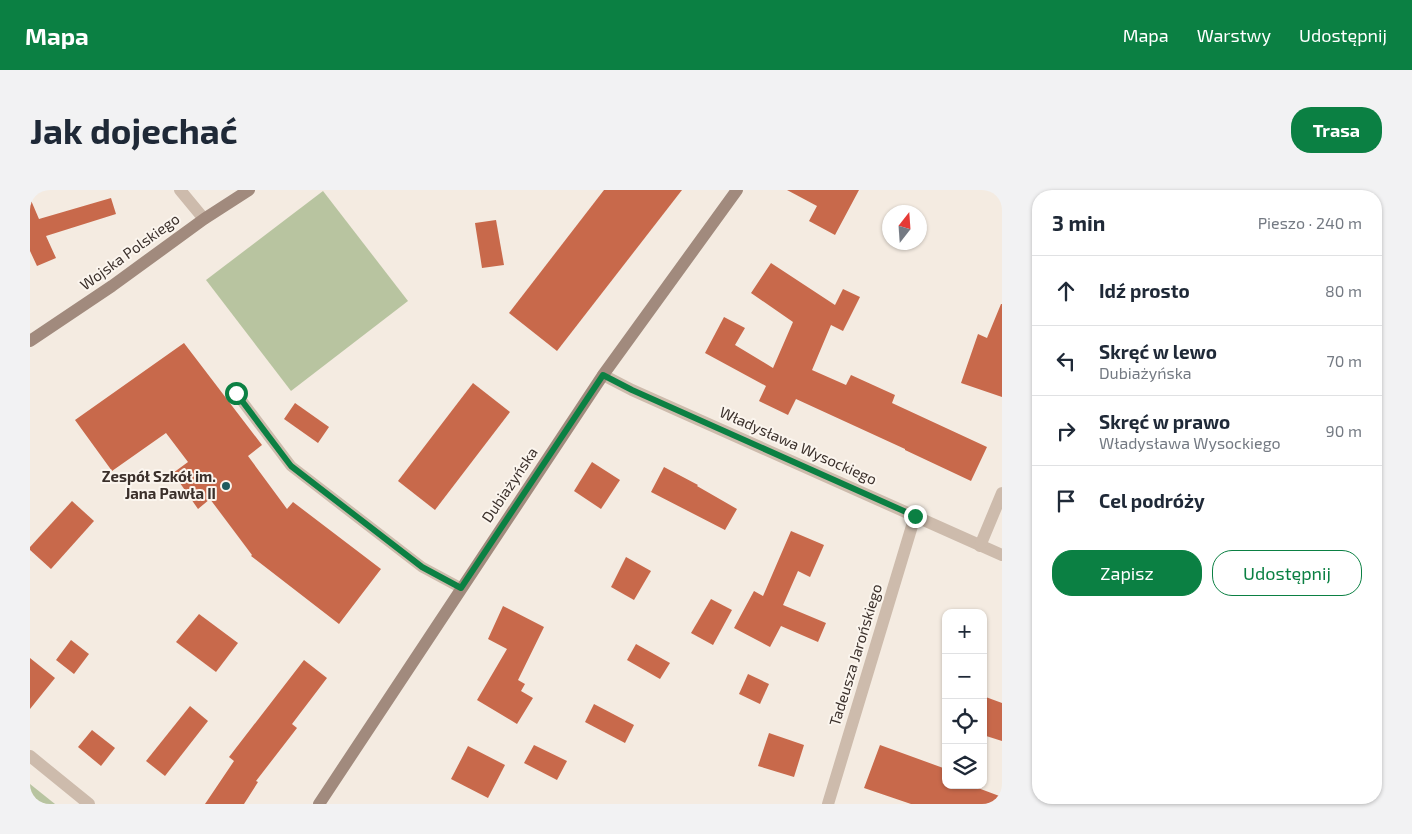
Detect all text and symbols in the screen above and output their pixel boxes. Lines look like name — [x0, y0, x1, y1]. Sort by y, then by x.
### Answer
text: Mapa — [25, 21, 89, 50]
text: Mapa — [1123, 24, 1169, 46]
text: Warstwy — [1197, 24, 1271, 46]
text: Udostępnij — [1299, 24, 1387, 46]
button: Trasa — [1291, 107, 1382, 153]
text: Jak dojechać — [30, 109, 238, 151]
north arrow — [882, 205, 927, 250]
street label: Wojska Polskiego — [76, 209, 183, 294]
text: 3 min — [1052, 210, 1105, 235]
text: Pieszo · 240 m — [1258, 213, 1362, 232]
icon: ahead — [1052, 277, 1080, 305]
text: Idź prosto — [1099, 279, 1190, 302]
text: 80 m — [1325, 281, 1362, 300]
text: Skręć w lewo — [1099, 340, 1217, 363]
icon: left — [1052, 347, 1080, 375]
text: 70 m — [1327, 351, 1362, 370]
text: Dubiażyńska — [1099, 363, 1192, 382]
route start — [225, 382, 248, 405]
street label: Władysława Wysockiego — [717, 402, 880, 488]
text: Skręć w prawo — [1099, 410, 1230, 433]
icon: right — [1052, 417, 1080, 445]
text: 90 m — [1326, 421, 1362, 440]
text: Władysława Wysockiego — [1099, 433, 1281, 452]
street label: Dubiażyńska — [477, 443, 541, 525]
place label: Zespół Szkół im. Jana Pawła II — [102, 467, 216, 502]
marker: Zespół Szkół im. Jana Pawła II — [220, 480, 232, 492]
icon: arrive — [1052, 487, 1080, 515]
text: Cel podróży — [1099, 489, 1205, 512]
route end — [904, 505, 927, 528]
button: Zapisz — [1052, 550, 1202, 596]
button: Udostępnij — [1212, 550, 1362, 596]
street label: Tadeusza Jarońskiego — [825, 582, 885, 728]
map controls — [942, 609, 987, 789]
button: + — [942, 609, 987, 654]
button: − — [942, 654, 987, 699]
button: locate — [942, 699, 987, 744]
button: layers — [942, 744, 987, 789]

